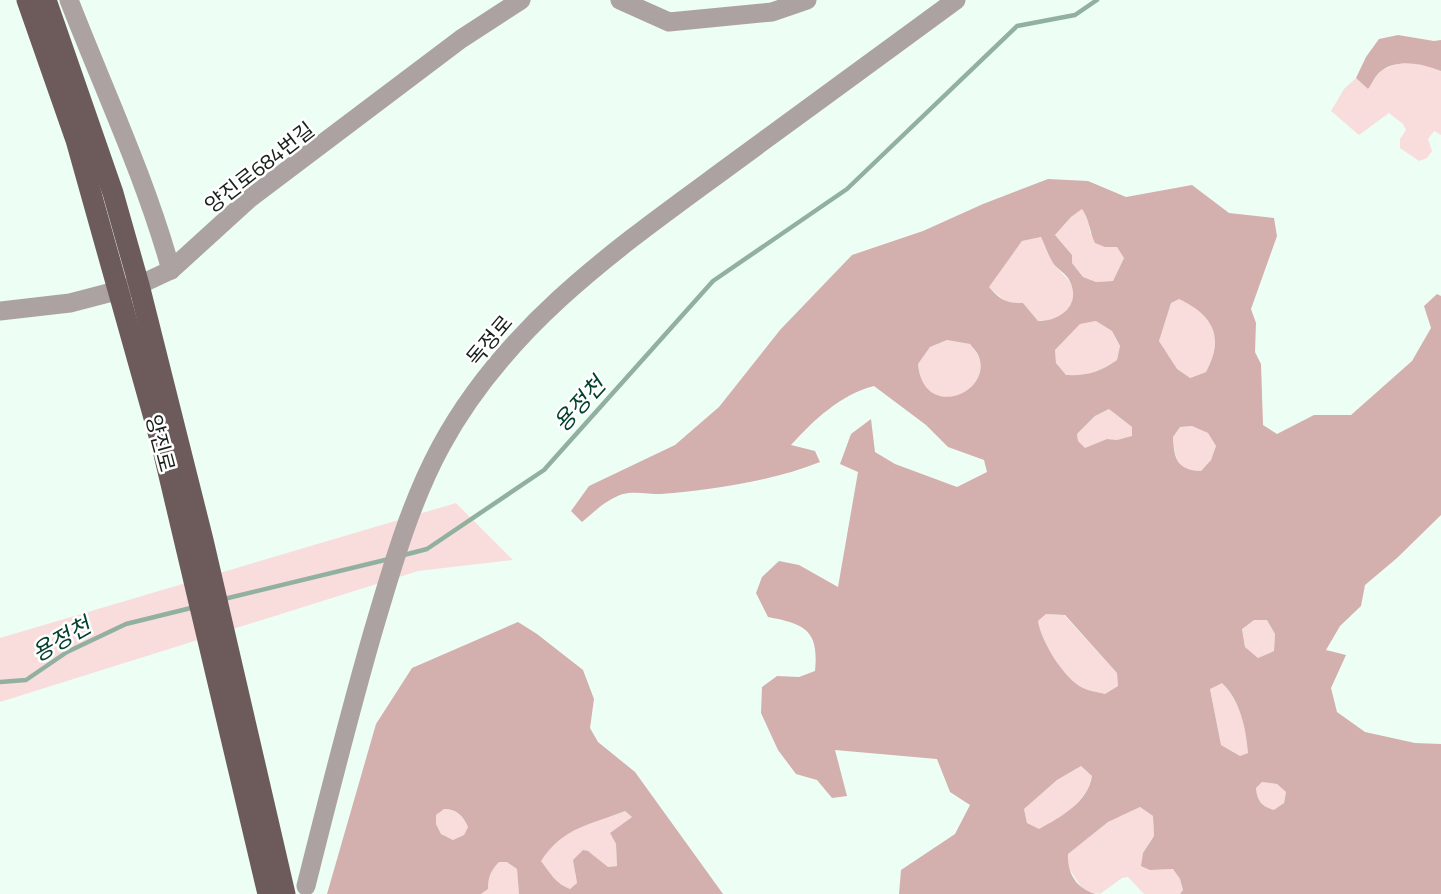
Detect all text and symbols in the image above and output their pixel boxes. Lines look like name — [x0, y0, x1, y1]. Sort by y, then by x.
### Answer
street label: 양진로684번길 — [197, 114, 321, 220]
street label: 독정로 — [458, 308, 520, 372]
water label: 용정천 — [545, 367, 615, 439]
street label: 양진로 — [138, 411, 184, 475]
water label: 용정천 — [25, 607, 100, 670]

